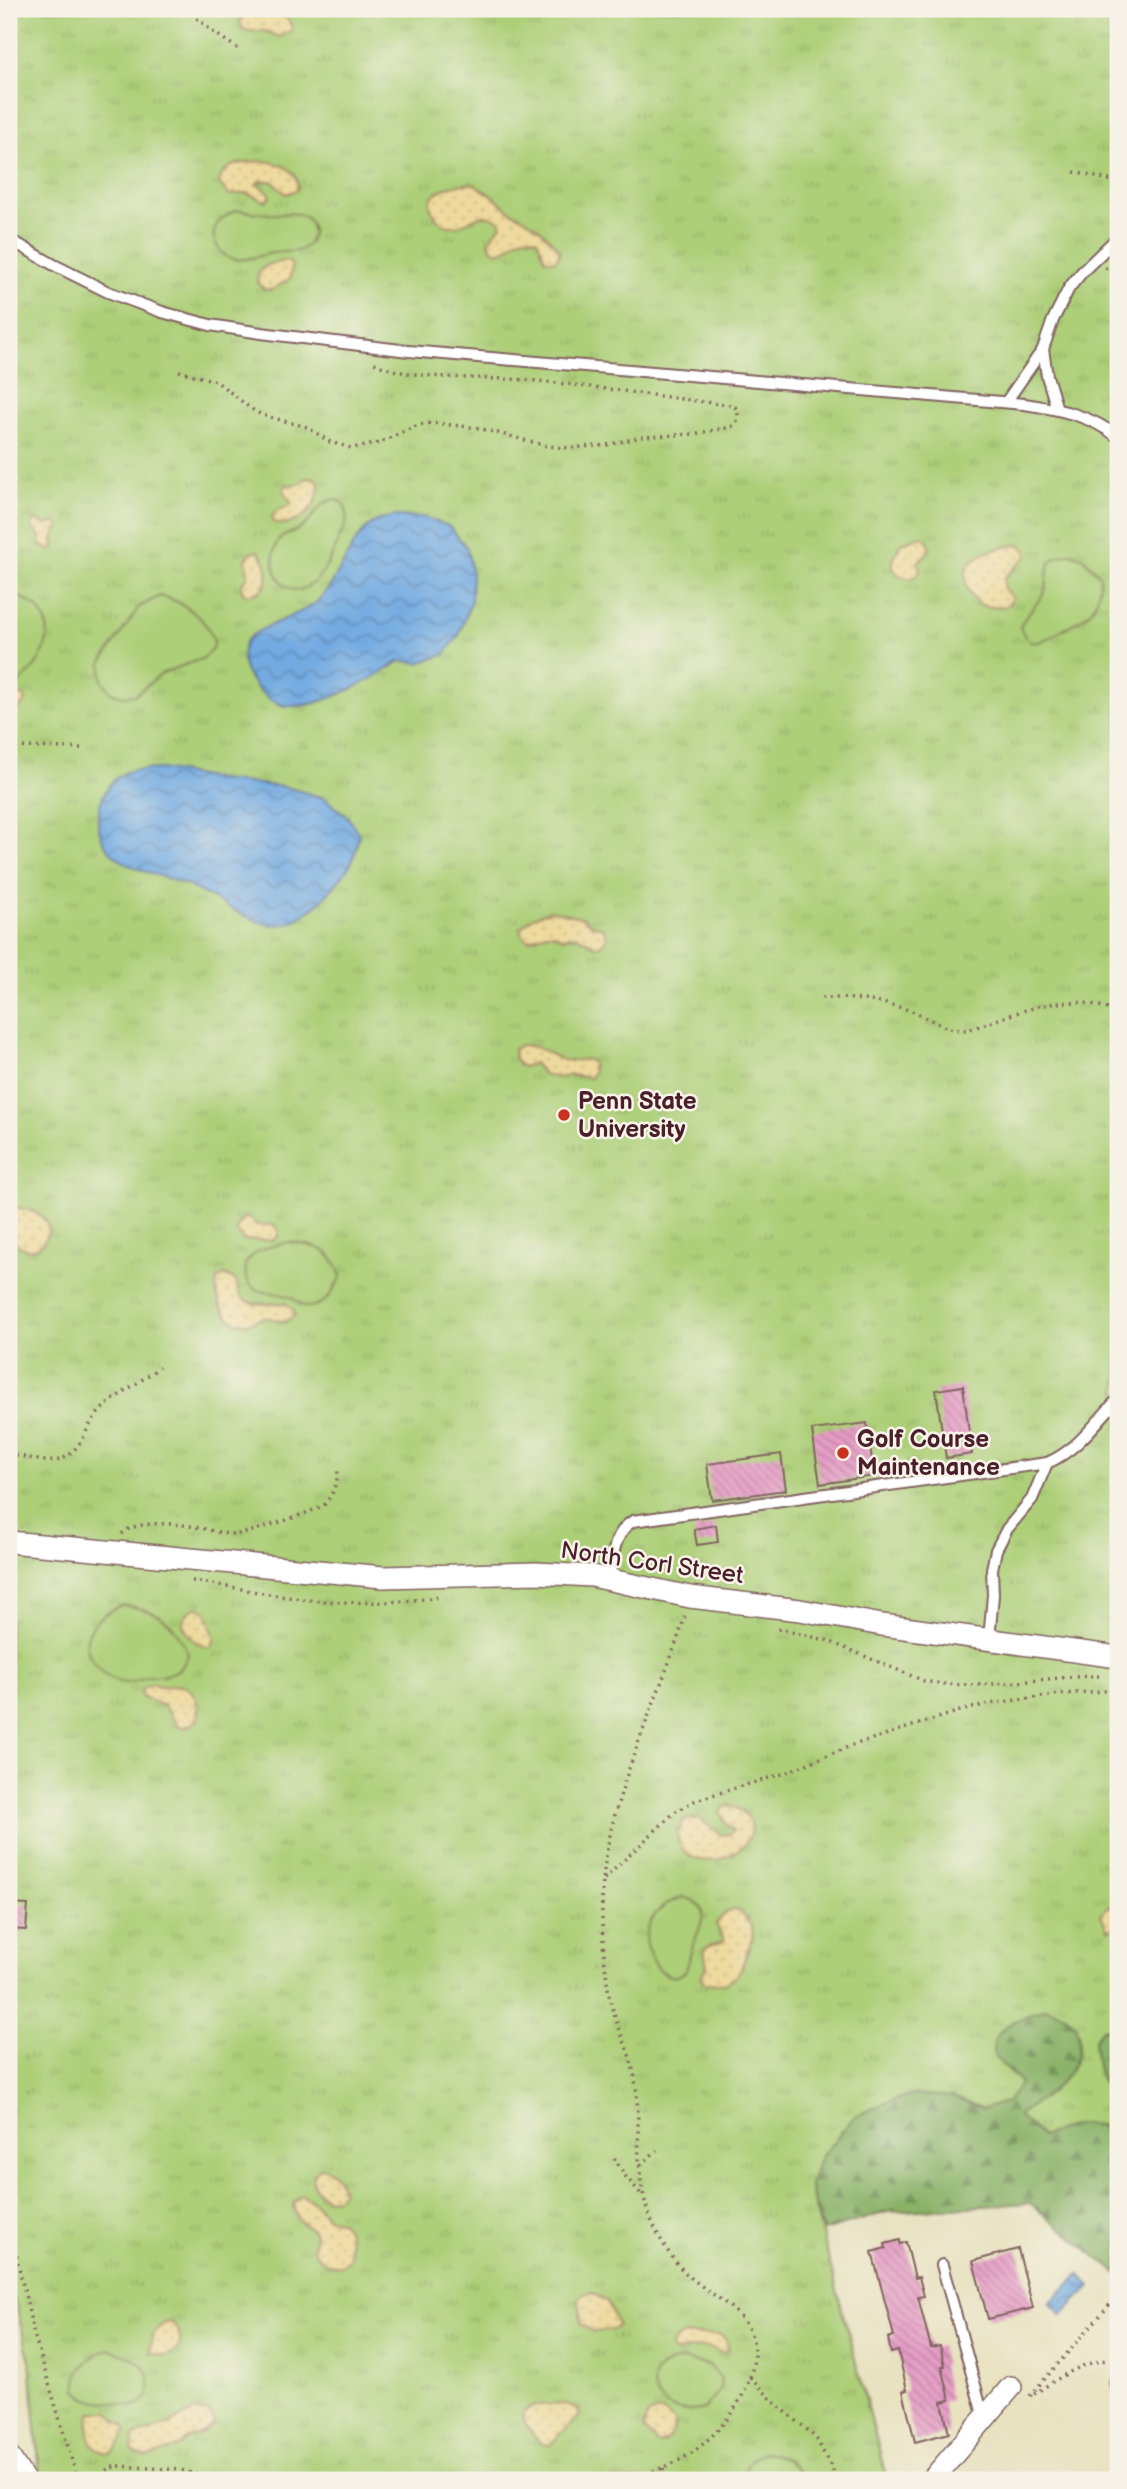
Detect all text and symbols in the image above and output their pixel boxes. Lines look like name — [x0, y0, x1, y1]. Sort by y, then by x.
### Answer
place label: Penn State University — [578, 1087, 697, 1144]
marker: Penn State University — [556, 1107, 572, 1123]
place label: Golf Course Maintenance — [857, 1425, 1000, 1482]
marker: Golf Course Maintenance — [835, 1445, 851, 1461]
street label: North Corl Street — [559, 1536, 746, 1590]

